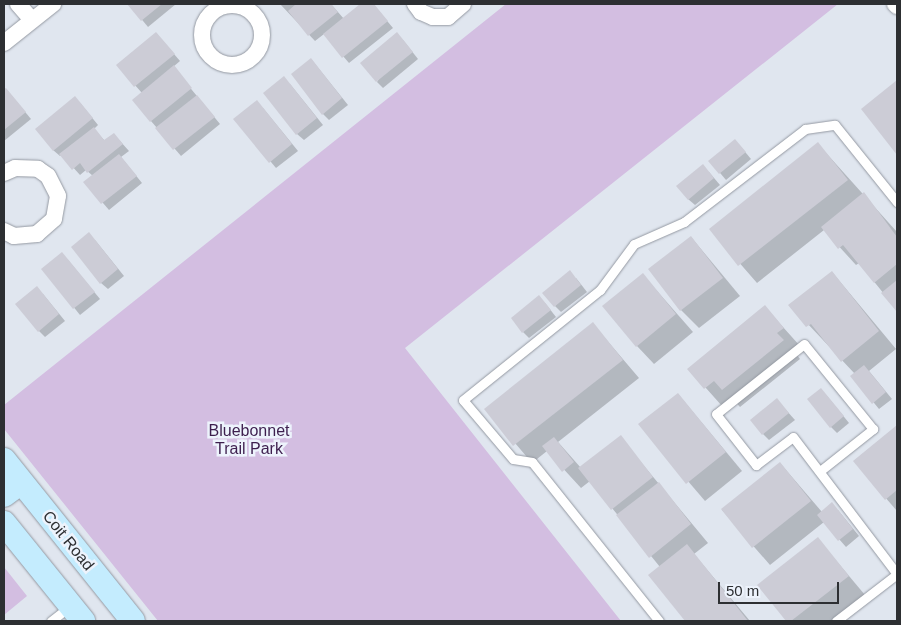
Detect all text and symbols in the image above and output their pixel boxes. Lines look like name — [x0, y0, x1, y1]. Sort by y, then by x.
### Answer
park label: Bluebonnet Trail Park — [209, 421, 289, 459]
street label: Coit Road — [38, 507, 98, 575]
scale bar — [721, 572, 842, 604]
text: 50 m — [726, 582, 759, 599]

